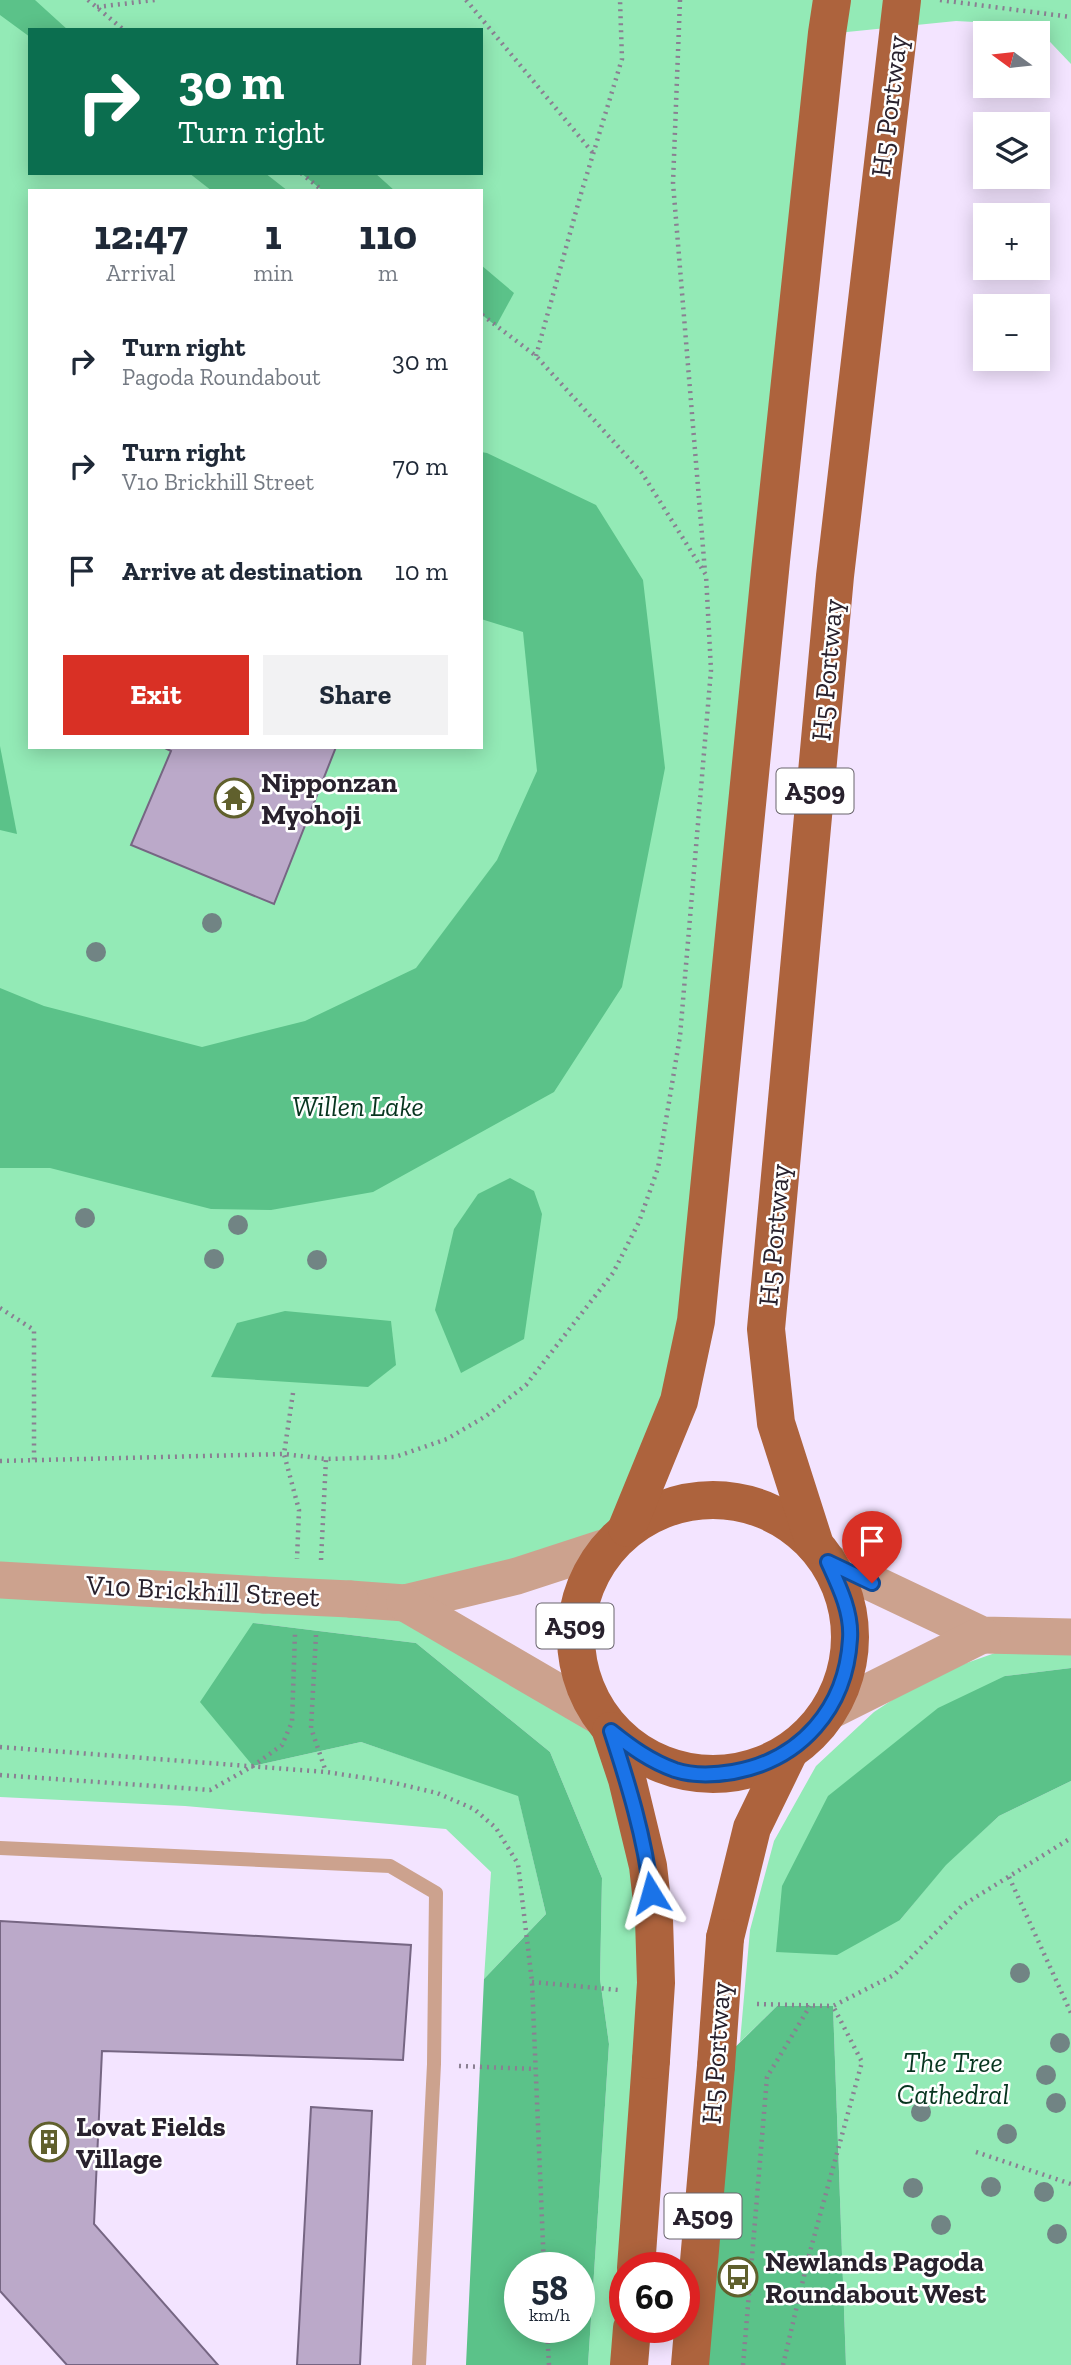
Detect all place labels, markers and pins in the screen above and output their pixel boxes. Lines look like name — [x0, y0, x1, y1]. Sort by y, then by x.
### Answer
place label: Nipponzan Myohoji — [261, 766, 398, 831]
temple icon: Nipponzan Myohoji — [213, 777, 255, 819]
pin — [842, 1511, 902, 1583]
place label: Lovat Fields Village — [76, 2110, 226, 2175]
building icon: Lovat Fields Village — [28, 2121, 70, 2163]
place label: Newlands Pagoda Roundabout West — [765, 2245, 987, 2310]
bus stop icon: Newlands Pagoda Roundabout West — [717, 2256, 759, 2298]

